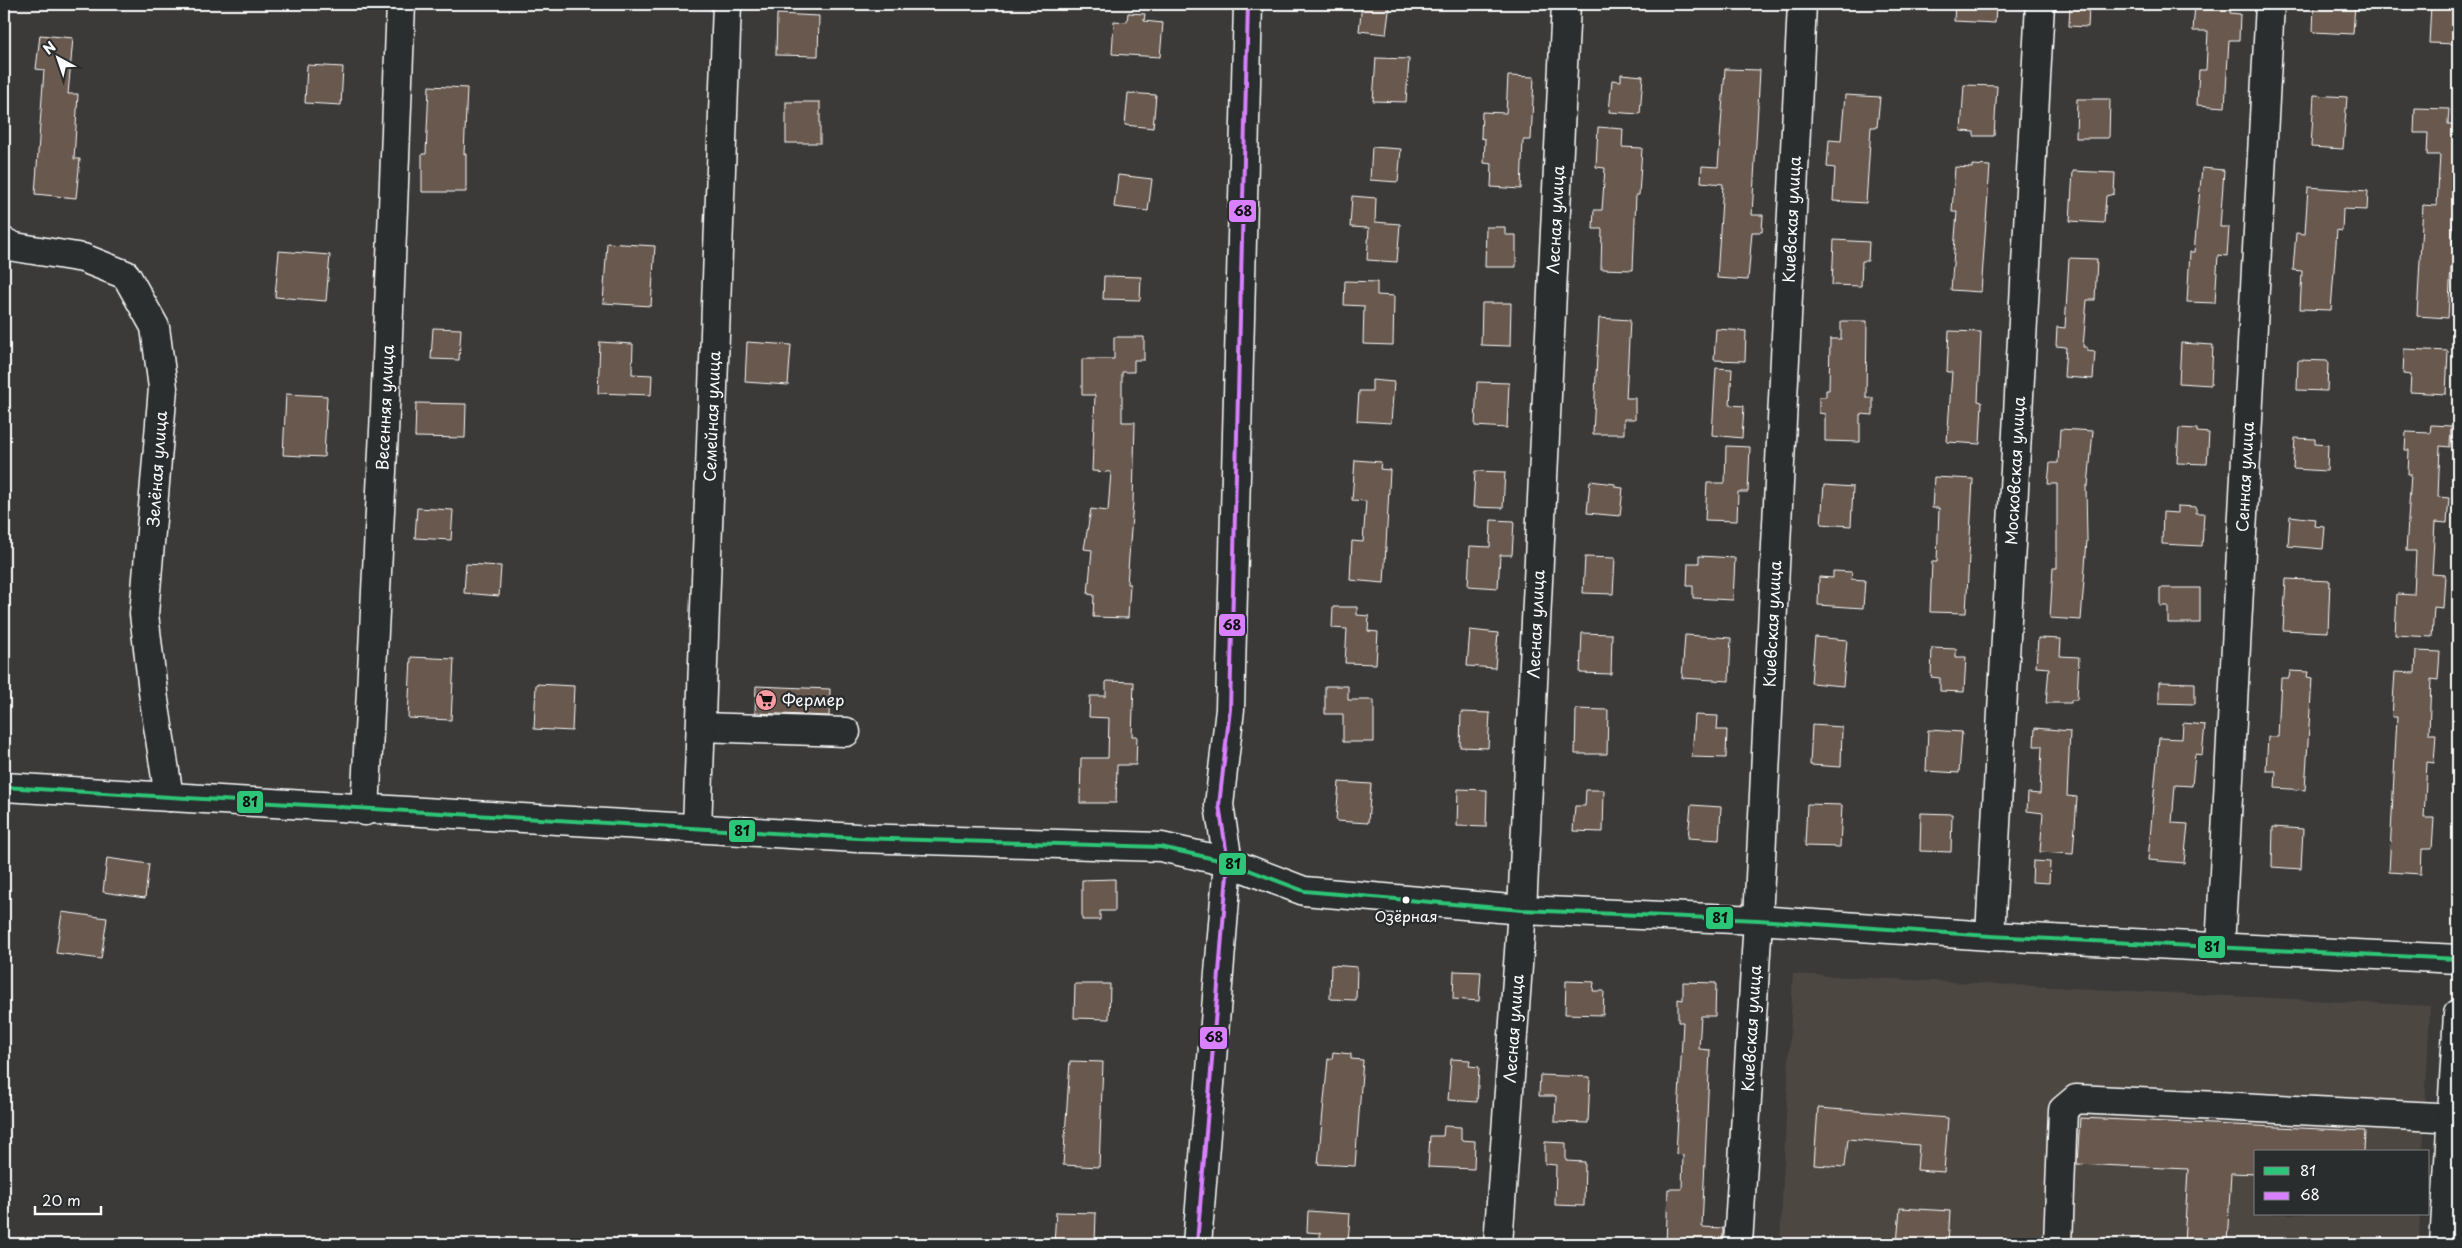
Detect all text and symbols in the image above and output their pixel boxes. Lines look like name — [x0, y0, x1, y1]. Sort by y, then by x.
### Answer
north arrow — [32, 32, 82, 82]
text: N — [38, 36, 60, 59]
street label: Киевская улица — [1776, 156, 1806, 283]
street label: Лесная улица — [1540, 165, 1569, 275]
line badge: 68 — [1228, 199, 1257, 223]
text: 68 — [1234, 200, 1253, 221]
street label: Весенняя улица — [369, 344, 399, 471]
street label: Семейная улица — [697, 350, 725, 482]
street label: Московская улица — [1998, 396, 2030, 546]
street label: Зелёная улица — [140, 410, 172, 528]
street label: Сенная улица — [2229, 421, 2259, 532]
street label: Киевская улица — [1756, 560, 1786, 688]
street label: Лесная улица — [1520, 569, 1550, 679]
line badge: 68 — [1218, 613, 1246, 637]
text: 68 — [1223, 614, 1242, 635]
place label: Фермер — [782, 687, 844, 711]
supermarket icon: Фермер — [754, 688, 778, 712]
line badge: 81 — [236, 790, 264, 814]
text: 81 — [242, 791, 258, 812]
line badge: 81 — [728, 819, 756, 843]
text: 81 — [734, 820, 750, 841]
line badge: 81 — [1218, 852, 1247, 876]
text: 81 — [1225, 853, 1241, 874]
marker: Озёрная — [1401, 895, 1411, 905]
place label: Озёрная — [1374, 904, 1438, 927]
line badge: 81 — [1705, 906, 1734, 930]
text: 81 — [1712, 907, 1728, 928]
line badge: 81 — [2197, 935, 2226, 959]
text: 81 — [2204, 936, 2220, 957]
street label: Киевская улица — [1734, 964, 1766, 1092]
street label: Лесная улица — [1497, 973, 1528, 1084]
line badge: 68 — [1199, 1026, 1228, 1050]
text: 68 — [1205, 1026, 1224, 1047]
legend — [2254, 1150, 2430, 1216]
text: 81 — [2300, 1158, 2316, 1181]
text: 68 — [2300, 1182, 2320, 1205]
scale bar — [35, 1183, 101, 1215]
text: 20 m — [42, 1188, 81, 1211]

